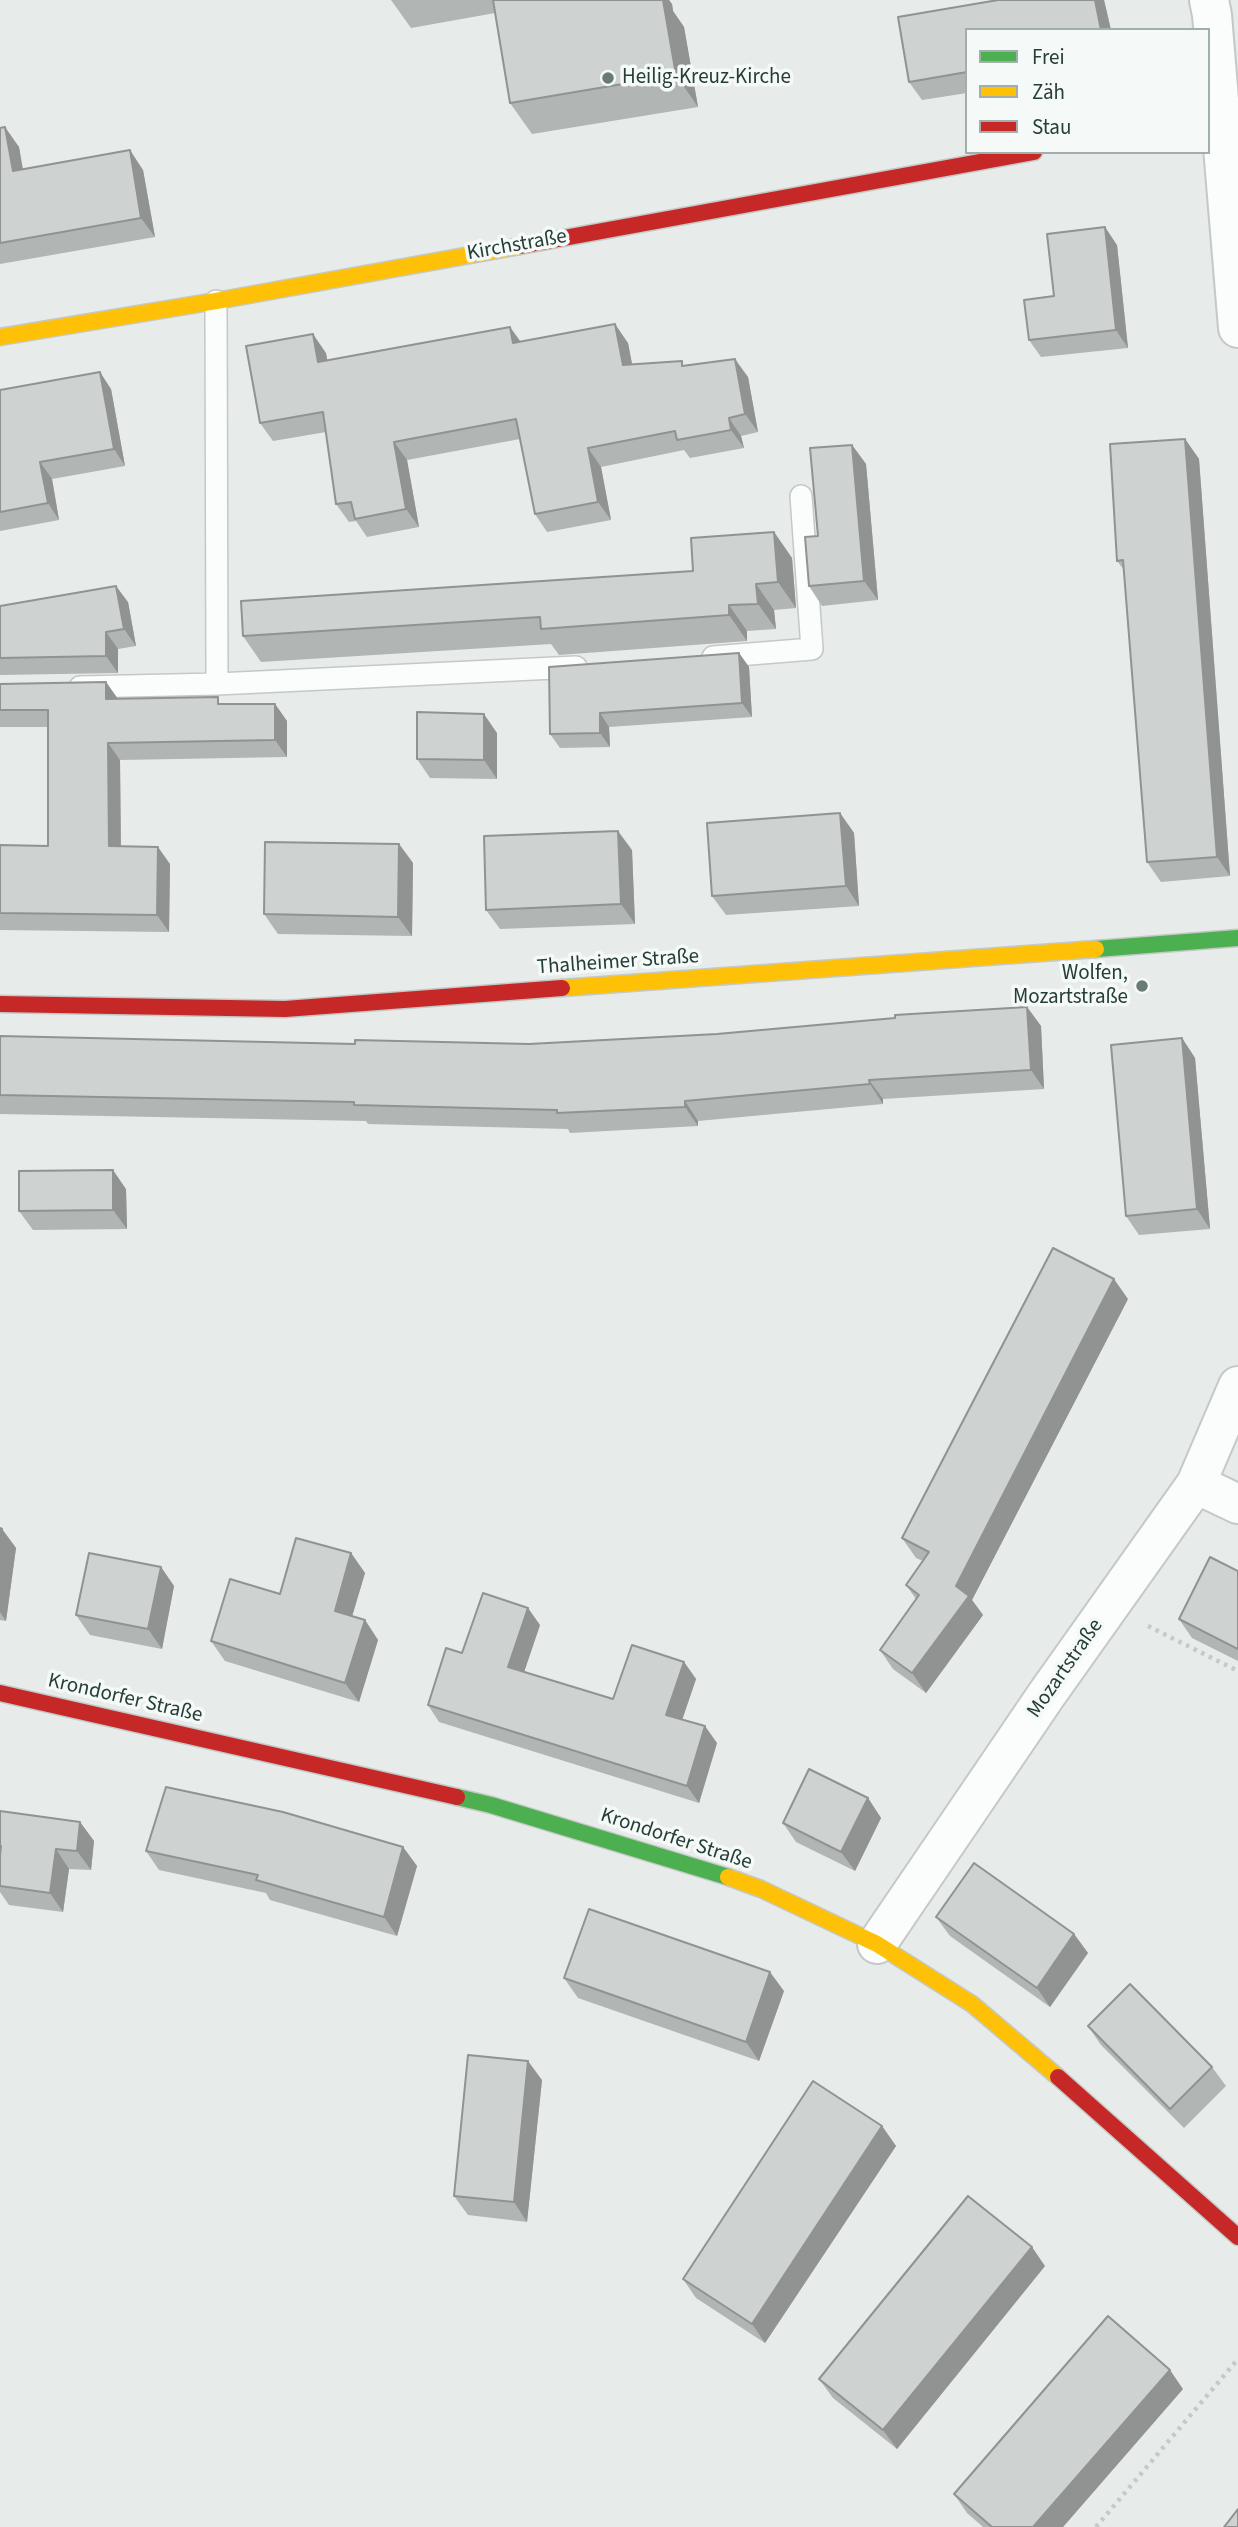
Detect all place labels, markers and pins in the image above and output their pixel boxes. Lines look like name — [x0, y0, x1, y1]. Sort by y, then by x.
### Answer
place label: Heilig-Kreuz-Kirche — [622, 65, 791, 91]
marker: Heilig-Kreuz-Kirche — [600, 70, 616, 86]
place label: Wolfen, Mozartstraße — [1013, 961, 1128, 1011]
marker: Wolfen, Mozartstraße — [1134, 978, 1150, 994]

